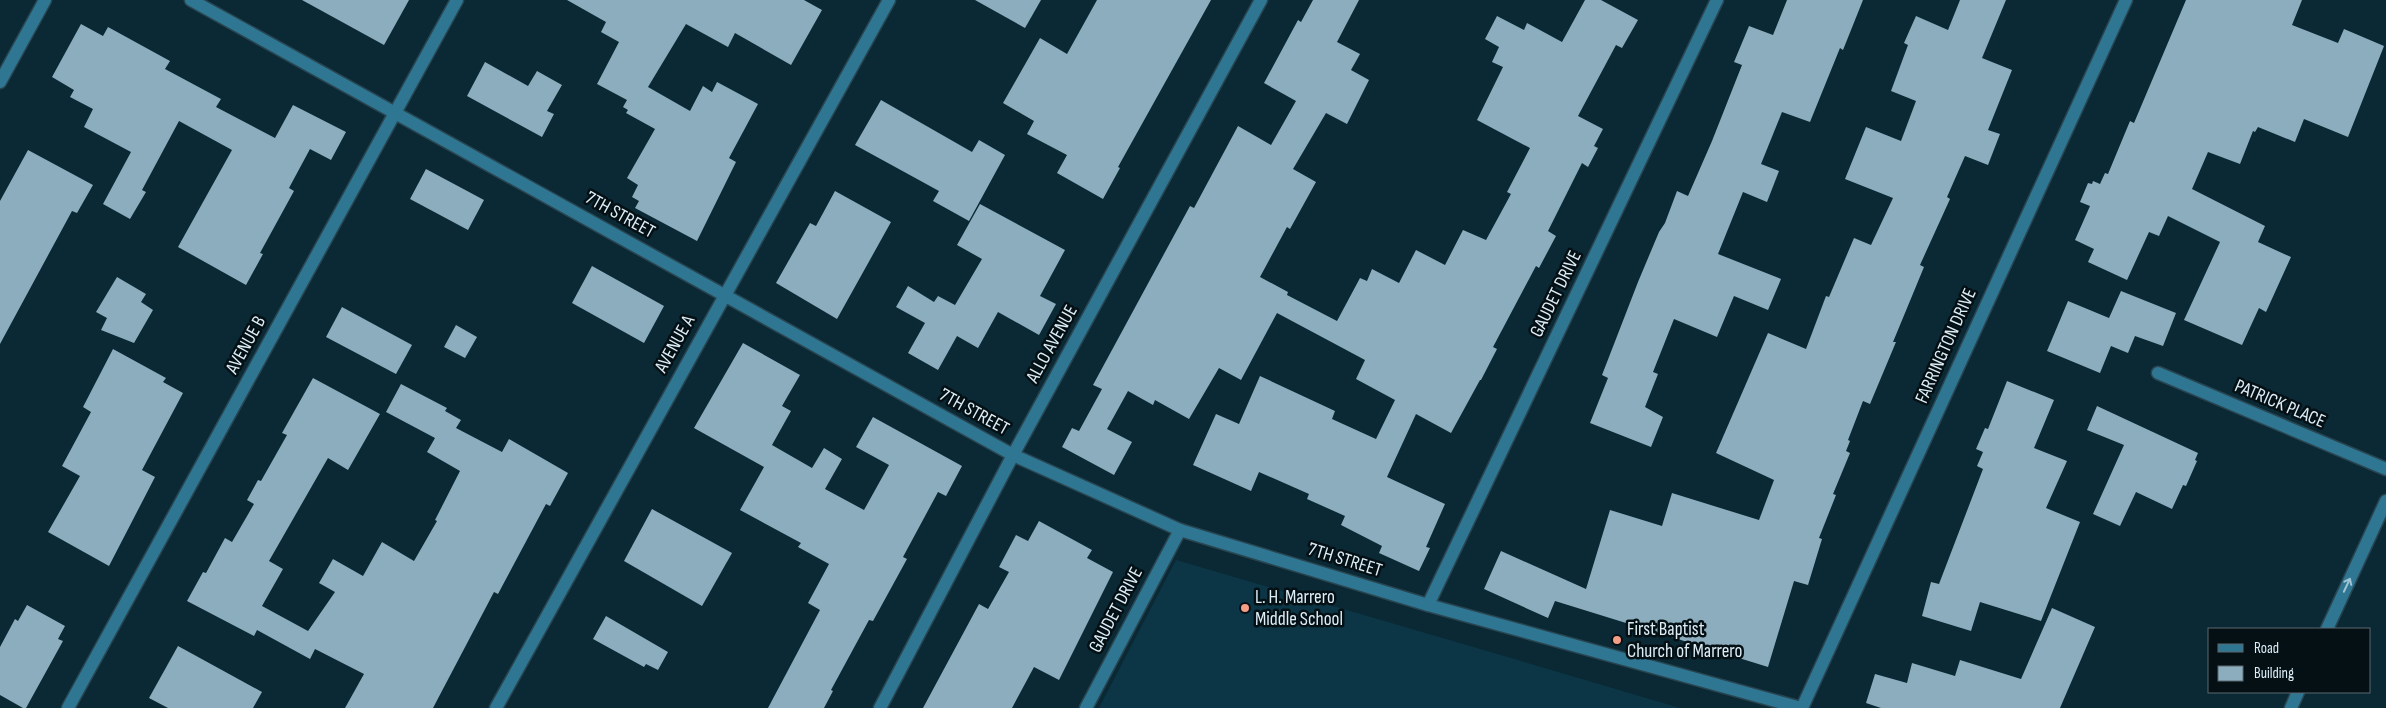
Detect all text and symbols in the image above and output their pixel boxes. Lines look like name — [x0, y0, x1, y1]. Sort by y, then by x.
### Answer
street label: 7TH STREET — [581, 186, 659, 244]
street label: GAUDET DRIVE — [1525, 247, 1587, 341]
street label: FARRINGTON DRIVE — [1910, 285, 1982, 407]
street label: ALLO AVENUE — [1021, 301, 1083, 388]
street label: AVENUE A — [649, 311, 701, 378]
street label: AVENUE B — [220, 312, 271, 379]
street label: PATRICK PLACE — [2231, 375, 2329, 433]
street label: 7TH STREET — [935, 383, 1013, 441]
street label: 7TH STREET — [1305, 538, 1385, 582]
street label: GAUDET DRIVE — [1084, 563, 1148, 657]
one-way arrow — [2343, 578, 2353, 593]
place label: L. H. Marrero Middle School — [1255, 586, 1343, 631]
marker: L. H. Marrero Middle School — [1239, 602, 1251, 614]
place label: First Baptist Church of Marrero — [1627, 618, 1742, 663]
legend — [2208, 628, 2371, 693]
marker: First Baptist Church of Marrero — [1611, 634, 1623, 646]
text: Road — [2254, 639, 2279, 658]
text: Building — [2254, 664, 2294, 683]

